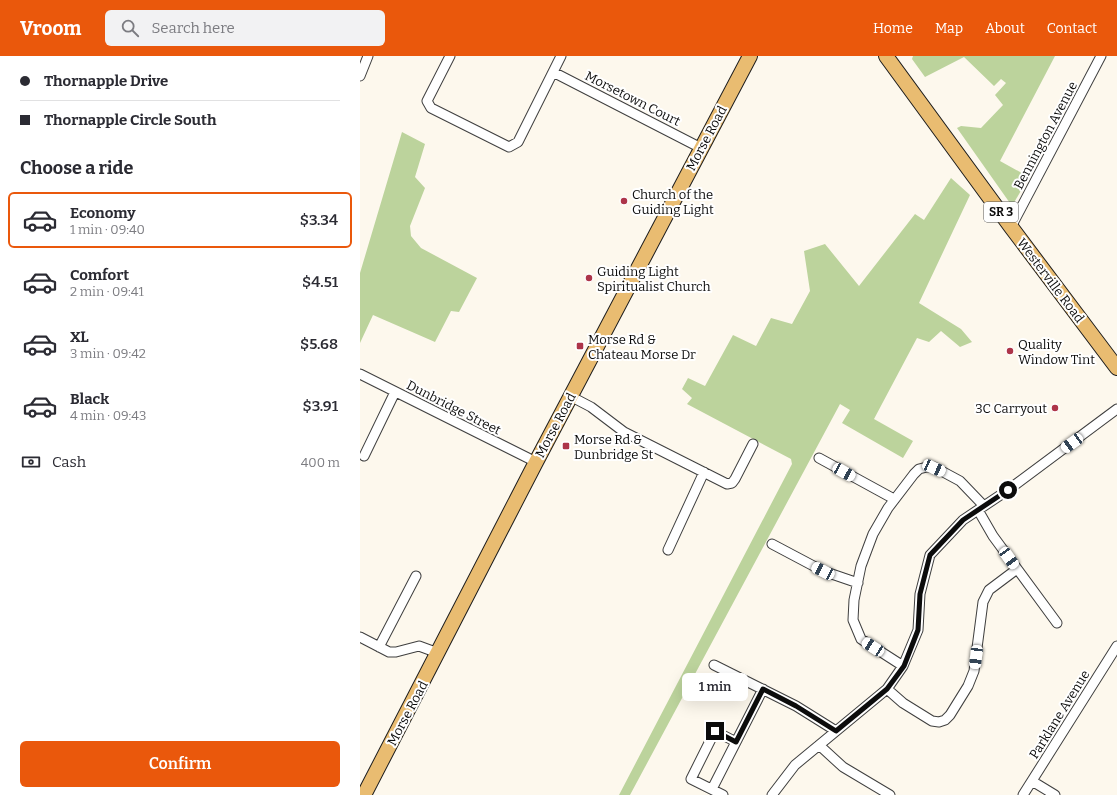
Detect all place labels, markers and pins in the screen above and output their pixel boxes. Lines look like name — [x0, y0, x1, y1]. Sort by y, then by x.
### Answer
place label: Church of the Guiding Light — [632, 187, 714, 217]
marker: Church of the Guiding Light — [619, 196, 629, 206]
place label: Guiding Light Spiritualist Church — [597, 264, 711, 294]
marker: Guiding Light Spiritualist Church — [584, 273, 594, 283]
place label: Morse Rd & Chateau Morse Dr — [588, 332, 696, 362]
place label: Quality Window Tint — [1018, 337, 1095, 367]
marker: Morse Rd & Chateau Morse Dr — [575, 341, 585, 351]
marker: Quality Window Tint — [1005, 346, 1015, 356]
place label: 3C Carryout — [975, 401, 1047, 416]
marker: 3C Carryout — [1050, 403, 1060, 413]
place label: Morse Rd & Dunbridge St — [574, 432, 654, 462]
marker: Morse Rd & Dunbridge St — [561, 441, 571, 451]

